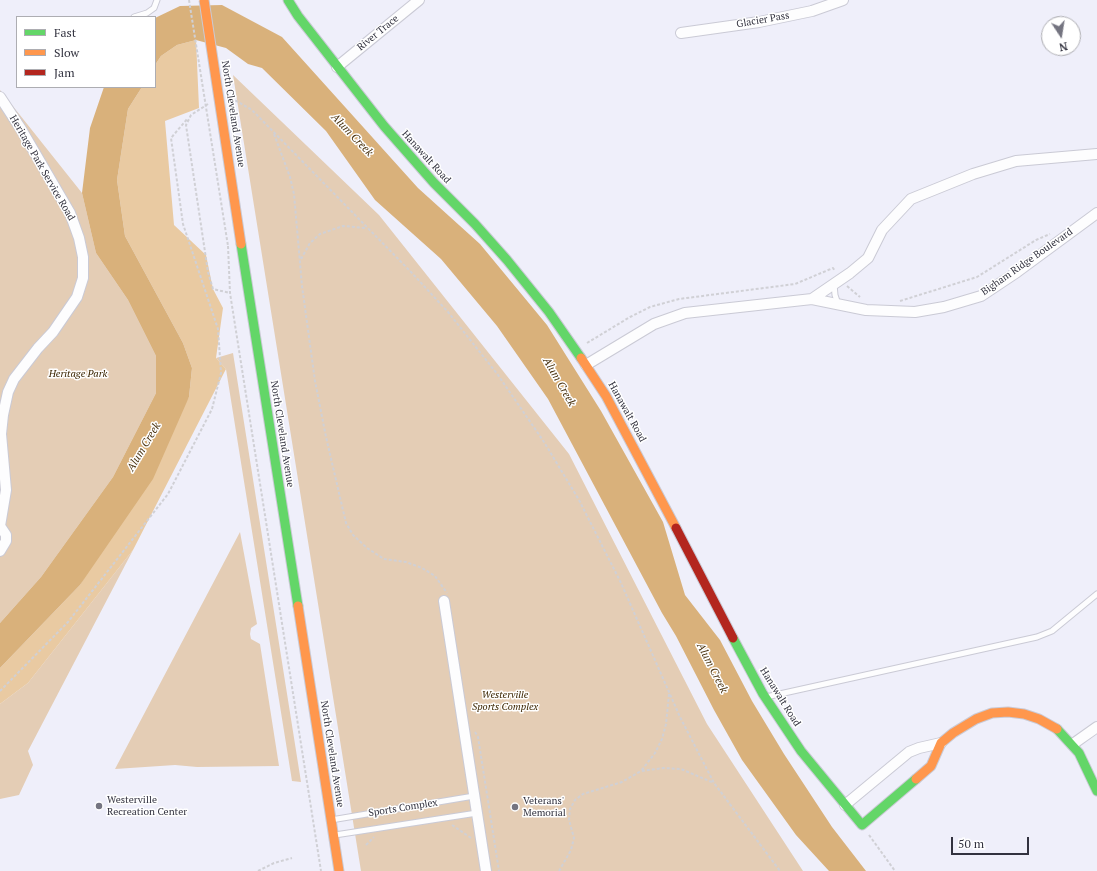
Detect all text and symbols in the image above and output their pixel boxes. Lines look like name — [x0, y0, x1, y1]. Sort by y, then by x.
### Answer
street label: Glacier Pass — [736, 9, 790, 31]
street label: River Trace — [355, 13, 401, 53]
legend — [16, 16, 156, 88]
north arrow — [1041, 16, 1081, 56]
text: Fast — [54, 25, 76, 40]
text: N — [1058, 39, 1069, 54]
text: Slow — [54, 45, 79, 60]
street label: North Cleveland Avenue — [219, 60, 247, 168]
text: Jam — [54, 65, 75, 80]
water label: Alum Creek — [328, 111, 376, 159]
street label: Heritage Park Service Road — [7, 113, 77, 223]
street label: Hanawalt Road — [399, 128, 453, 186]
street label: Bigham Ridge Boulevard — [979, 226, 1075, 298]
water label: Alum Creek — [540, 355, 578, 409]
park label: Heritage Park — [49, 368, 107, 380]
street label: North Cleveland Avenue — [268, 380, 296, 488]
street label: Hanawalt Road — [605, 380, 649, 444]
water label: Alum Creek — [124, 420, 164, 474]
water label: Alum Creek — [694, 641, 730, 695]
street label: Hanawalt Road — [757, 665, 803, 729]
park label: Westerville Sports Complex — [472, 689, 538, 712]
street label: North Cleveland Avenue — [318, 700, 346, 808]
place label: Westerville Recreation Center — [107, 794, 187, 818]
place label: Veterans' Memorial — [523, 795, 566, 818]
street label: Sports Complex — [368, 797, 438, 819]
marker: Westerville Recreation Center — [94, 801, 104, 811]
marker: Veterans' Memorial — [510, 802, 520, 812]
scale bar — [953, 829, 1031, 855]
text: 50 m — [958, 836, 984, 851]

